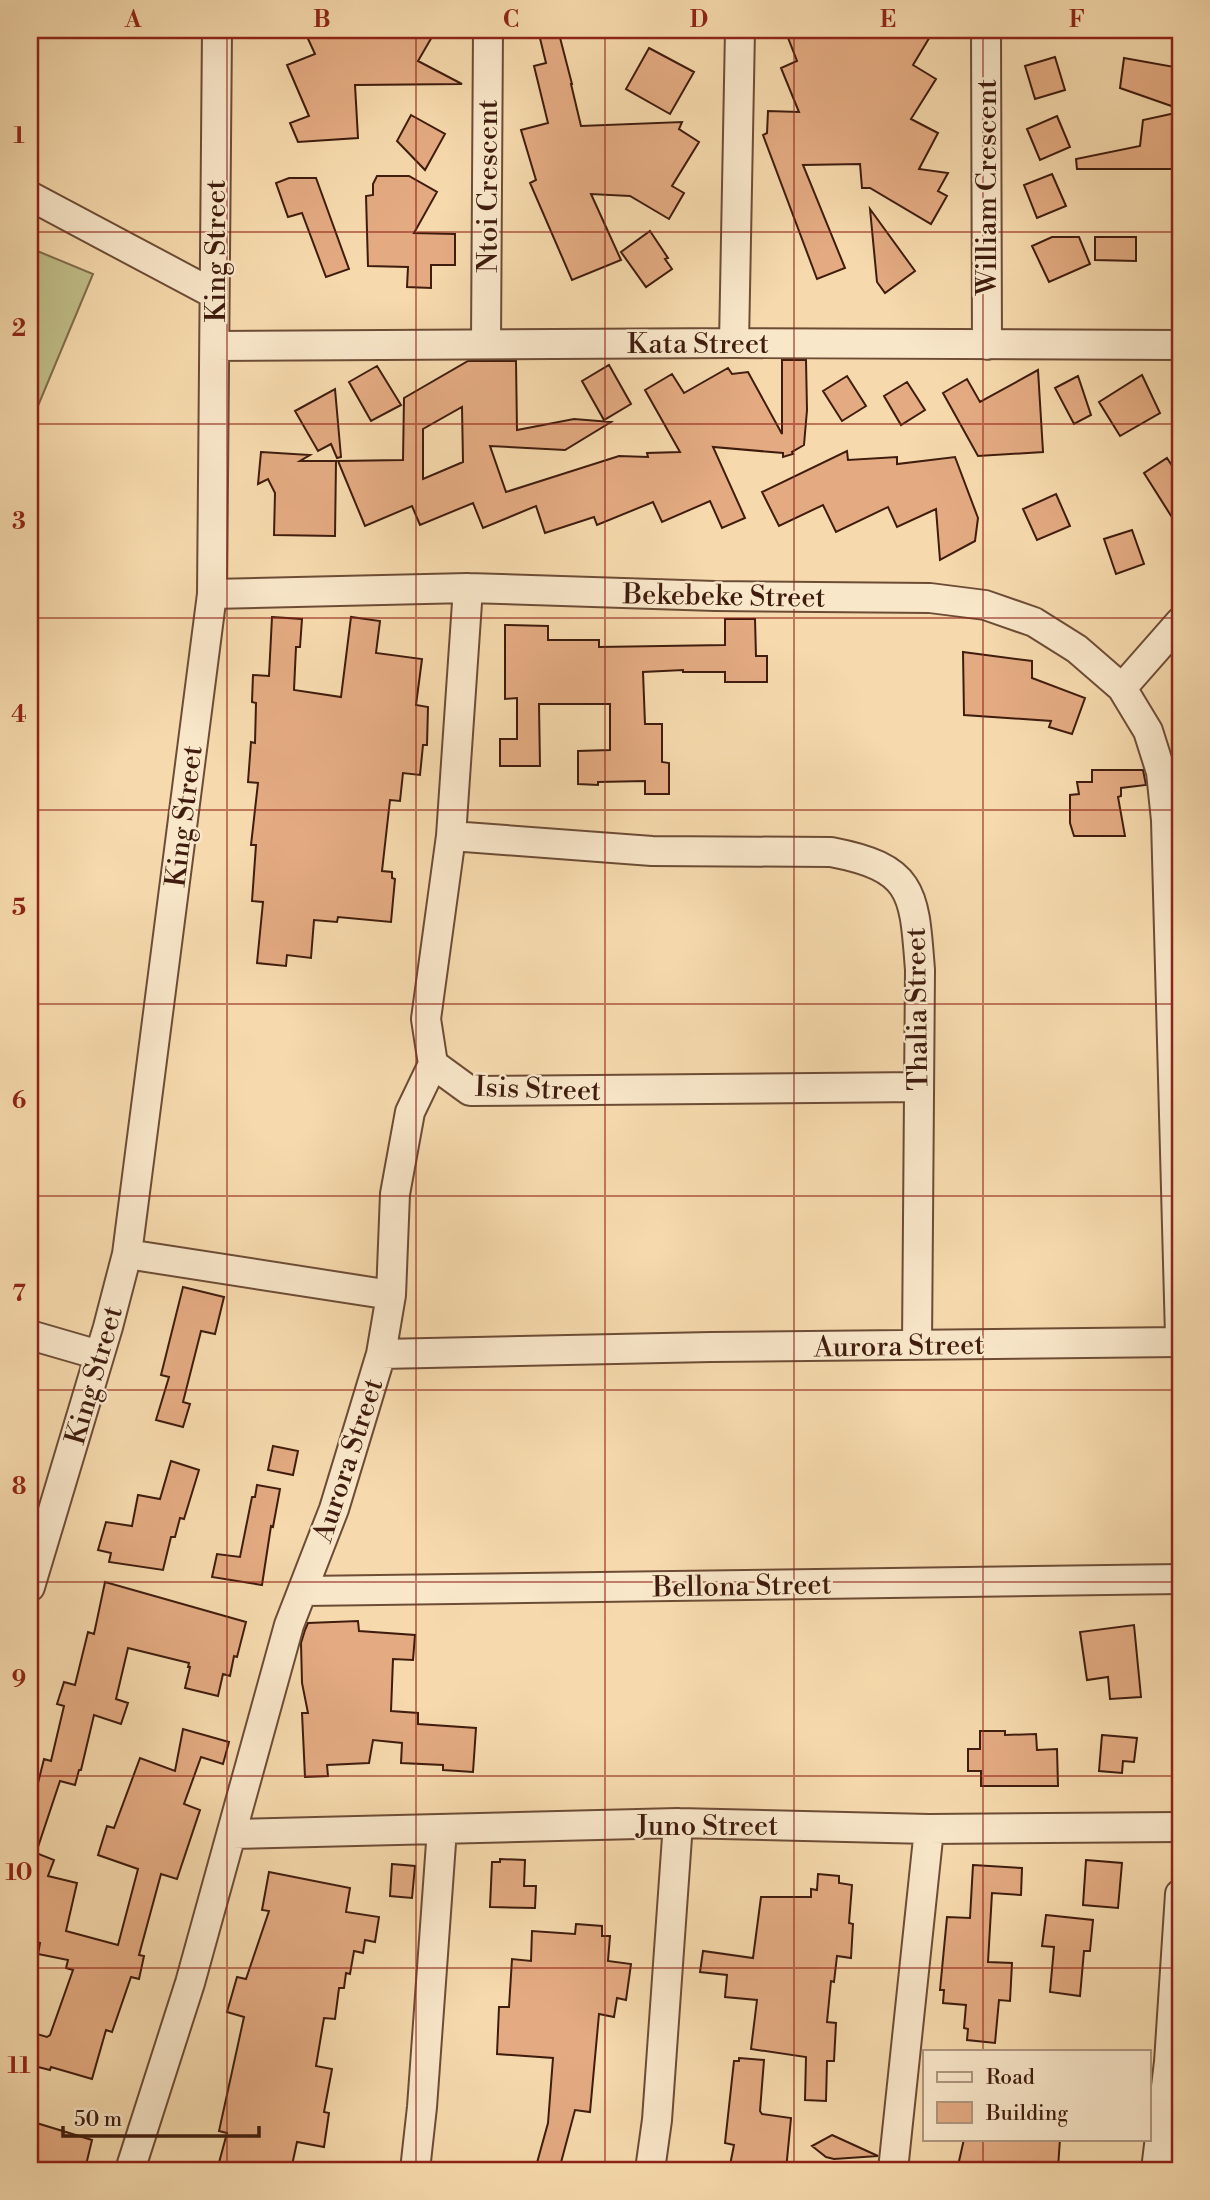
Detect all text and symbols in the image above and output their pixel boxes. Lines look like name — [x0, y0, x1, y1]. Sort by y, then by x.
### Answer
text: A — [124, 6, 142, 34]
text: B — [313, 6, 331, 34]
text: C — [503, 6, 519, 34]
text: D — [690, 6, 708, 34]
text: E — [880, 6, 896, 34]
text: F — [1069, 6, 1085, 34]
street label: William Crescent — [970, 79, 1005, 296]
street label: Ntoi Crescent — [471, 99, 506, 273]
text: 1 — [13, 122, 25, 150]
street label: King Street — [199, 180, 234, 322]
text: 2 — [12, 315, 26, 343]
street label: Kata Street — [627, 327, 769, 362]
text: 3 — [12, 508, 26, 536]
street label: Bekebeke Street — [621, 577, 826, 616]
text: 4 — [11, 701, 27, 729]
street label: King Street — [158, 743, 211, 889]
text: 5 — [12, 894, 26, 922]
street label: Thalia Street — [899, 927, 936, 1091]
street label: Isis Street — [474, 1070, 602, 1109]
text: 6 — [12, 1087, 26, 1115]
text: 7 — [12, 1280, 26, 1308]
street label: King Street — [58, 1302, 131, 1449]
street label: Aurora Street — [813, 1328, 985, 1366]
street label: Aurora Street — [305, 1374, 391, 1548]
text: 8 — [12, 1473, 26, 1501]
street label: Bellona Street — [651, 1567, 832, 1606]
text: 9 — [12, 1666, 26, 1694]
street label: Juno Street — [635, 1809, 778, 1844]
text: 10 — [5, 1859, 33, 1887]
legend — [923, 2050, 1150, 2140]
text: 11 — [8, 2052, 30, 2080]
text: Road — [986, 2065, 1035, 2091]
scale bar — [63, 2095, 259, 2139]
text: Building — [985, 2101, 1068, 2127]
text: 50 m — [74, 2107, 122, 2133]

